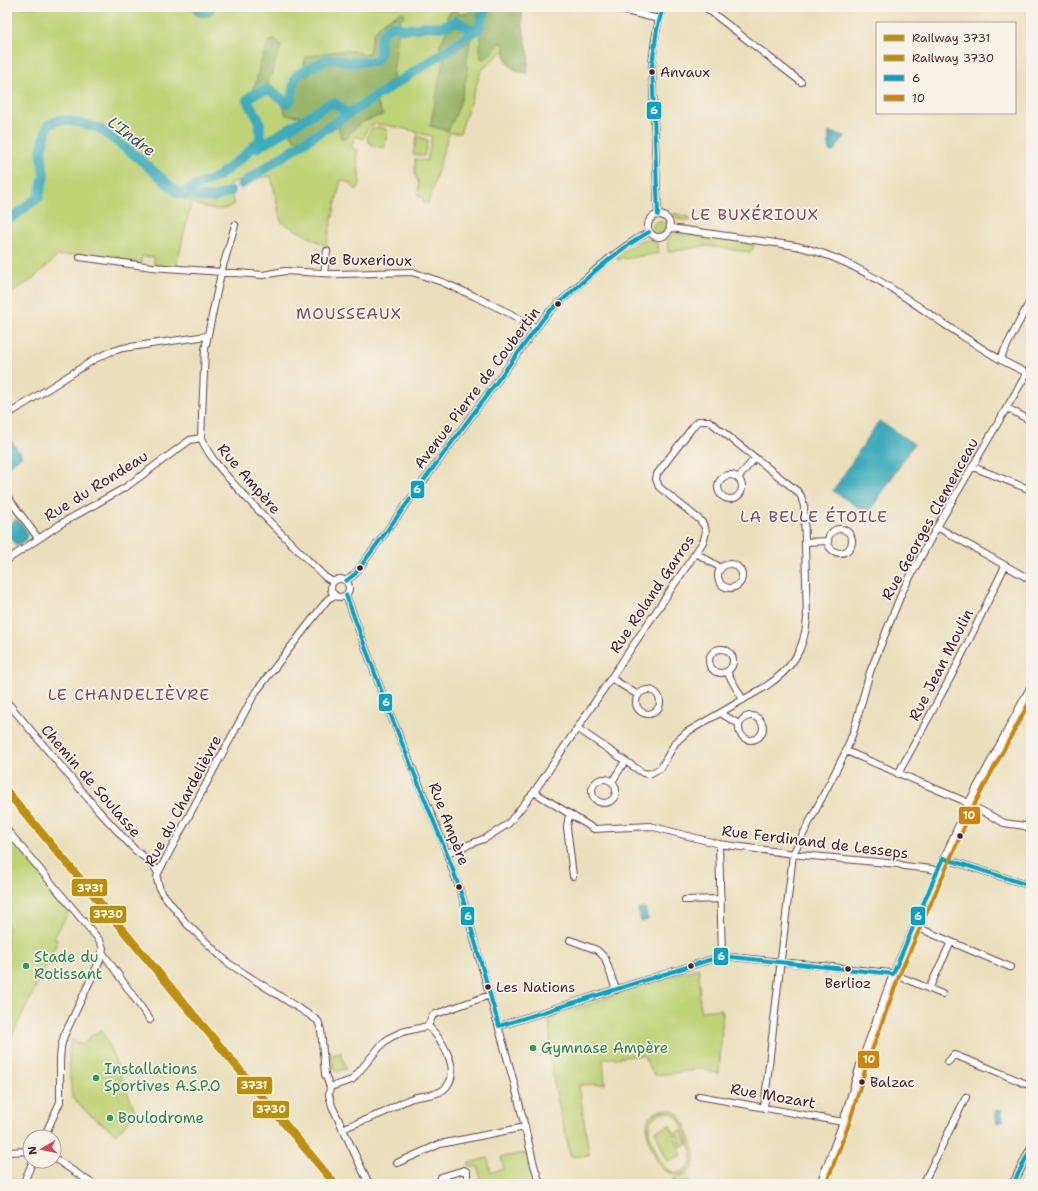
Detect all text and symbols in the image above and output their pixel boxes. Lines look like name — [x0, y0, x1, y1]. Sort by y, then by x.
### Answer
legend — [876, 22, 1016, 114]
text: Railway 3731 — [912, 30, 990, 46]
text: Railway 3730 — [912, 50, 994, 66]
place label: Anvaux — [660, 63, 710, 81]
marker: Anvaux — [647, 67, 657, 77]
text: 6 — [912, 70, 920, 86]
text: 10 — [912, 90, 925, 106]
line badge: 6 — [646, 101, 662, 120]
text: 6 — [650, 103, 658, 118]
water label: L'Indre — [103, 112, 160, 161]
district label: LE BUXÉRIOUX — [691, 204, 819, 225]
street label: Rue Buxerioux — [310, 249, 412, 271]
unlabelled marker — [553, 299, 563, 309]
district label: MOUSSEAUX — [296, 303, 402, 324]
street label: Avenue Pierre de Coubertin — [409, 303, 545, 473]
street label: Rue Georges Clemenceau — [877, 434, 983, 604]
street label: Rue Ampère — [213, 440, 285, 518]
street label: Rue du Rondeau — [40, 446, 152, 526]
line badge: 6 — [410, 480, 425, 499]
text: 6 — [413, 482, 421, 497]
district label: LA BELLE ÉTOILE — [740, 506, 888, 527]
street label: Rue Roland Garros — [605, 531, 699, 657]
unlabelled marker — [355, 563, 365, 573]
street label: Rue Jean Moulin — [904, 606, 978, 724]
district label: LE CHANDELIÈVRE — [48, 684, 210, 705]
line badge: 6 — [378, 693, 393, 712]
text: 6 — [382, 695, 390, 710]
street label: Chemin de Soulasse — [36, 720, 146, 842]
street label: Rue du Chardelièvre — [140, 732, 226, 870]
street label: Rue Ampère — [424, 780, 474, 868]
line badge: 10 — [958, 806, 981, 825]
text: 10 — [963, 808, 975, 823]
street label: Rue Ferdinand de Lesseps — [721, 821, 909, 863]
unlabelled marker — [955, 831, 965, 841]
line badge: 3731 — [71, 878, 108, 897]
text: 3731 — [77, 881, 103, 896]
unlabelled marker — [454, 882, 464, 892]
line badge: 3730 — [89, 905, 127, 924]
line badge: 6 — [460, 906, 475, 926]
line badge: 6 — [910, 906, 926, 926]
text: 3730 — [93, 907, 123, 922]
text: 6 — [464, 909, 472, 924]
text: 6 — [914, 909, 922, 924]
place label: Stade du Rotissant — [34, 947, 102, 984]
line badge: 6 — [713, 947, 729, 966]
text: 6 — [717, 949, 725, 964]
marker: Stade du Rotissant — [21, 961, 31, 971]
unlabelled marker — [686, 961, 696, 971]
marker: Berlioz — [843, 964, 853, 974]
place label: Berlioz — [825, 974, 871, 992]
place label: Les Nations — [496, 978, 575, 996]
marker: Les Nations — [483, 982, 493, 992]
place label: Gymnase Ampère — [541, 1038, 668, 1058]
marker: Gymnase Ampère — [528, 1043, 538, 1053]
line badge: 10 — [857, 1050, 880, 1069]
text: 10 — [863, 1052, 875, 1067]
place label: Installations Sportives A.S.P.O — [104, 1059, 221, 1096]
marker: Installations Sportives A.S.P.O — [91, 1073, 101, 1083]
place label: Balzac — [870, 1073, 915, 1091]
line badge: 3731 — [236, 1076, 273, 1095]
marker: Balzac — [857, 1077, 867, 1087]
text: 3731 — [241, 1078, 267, 1093]
street label: Rue Mozart — [729, 1079, 817, 1113]
line badge: 3730 — [252, 1100, 290, 1119]
text: 3730 — [256, 1102, 286, 1117]
place label: Boulodrome — [118, 1108, 204, 1128]
marker: Boulodrome — [105, 1113, 115, 1123]
north arrow — [22, 1129, 62, 1169]
text: N — [24, 1145, 41, 1156]

